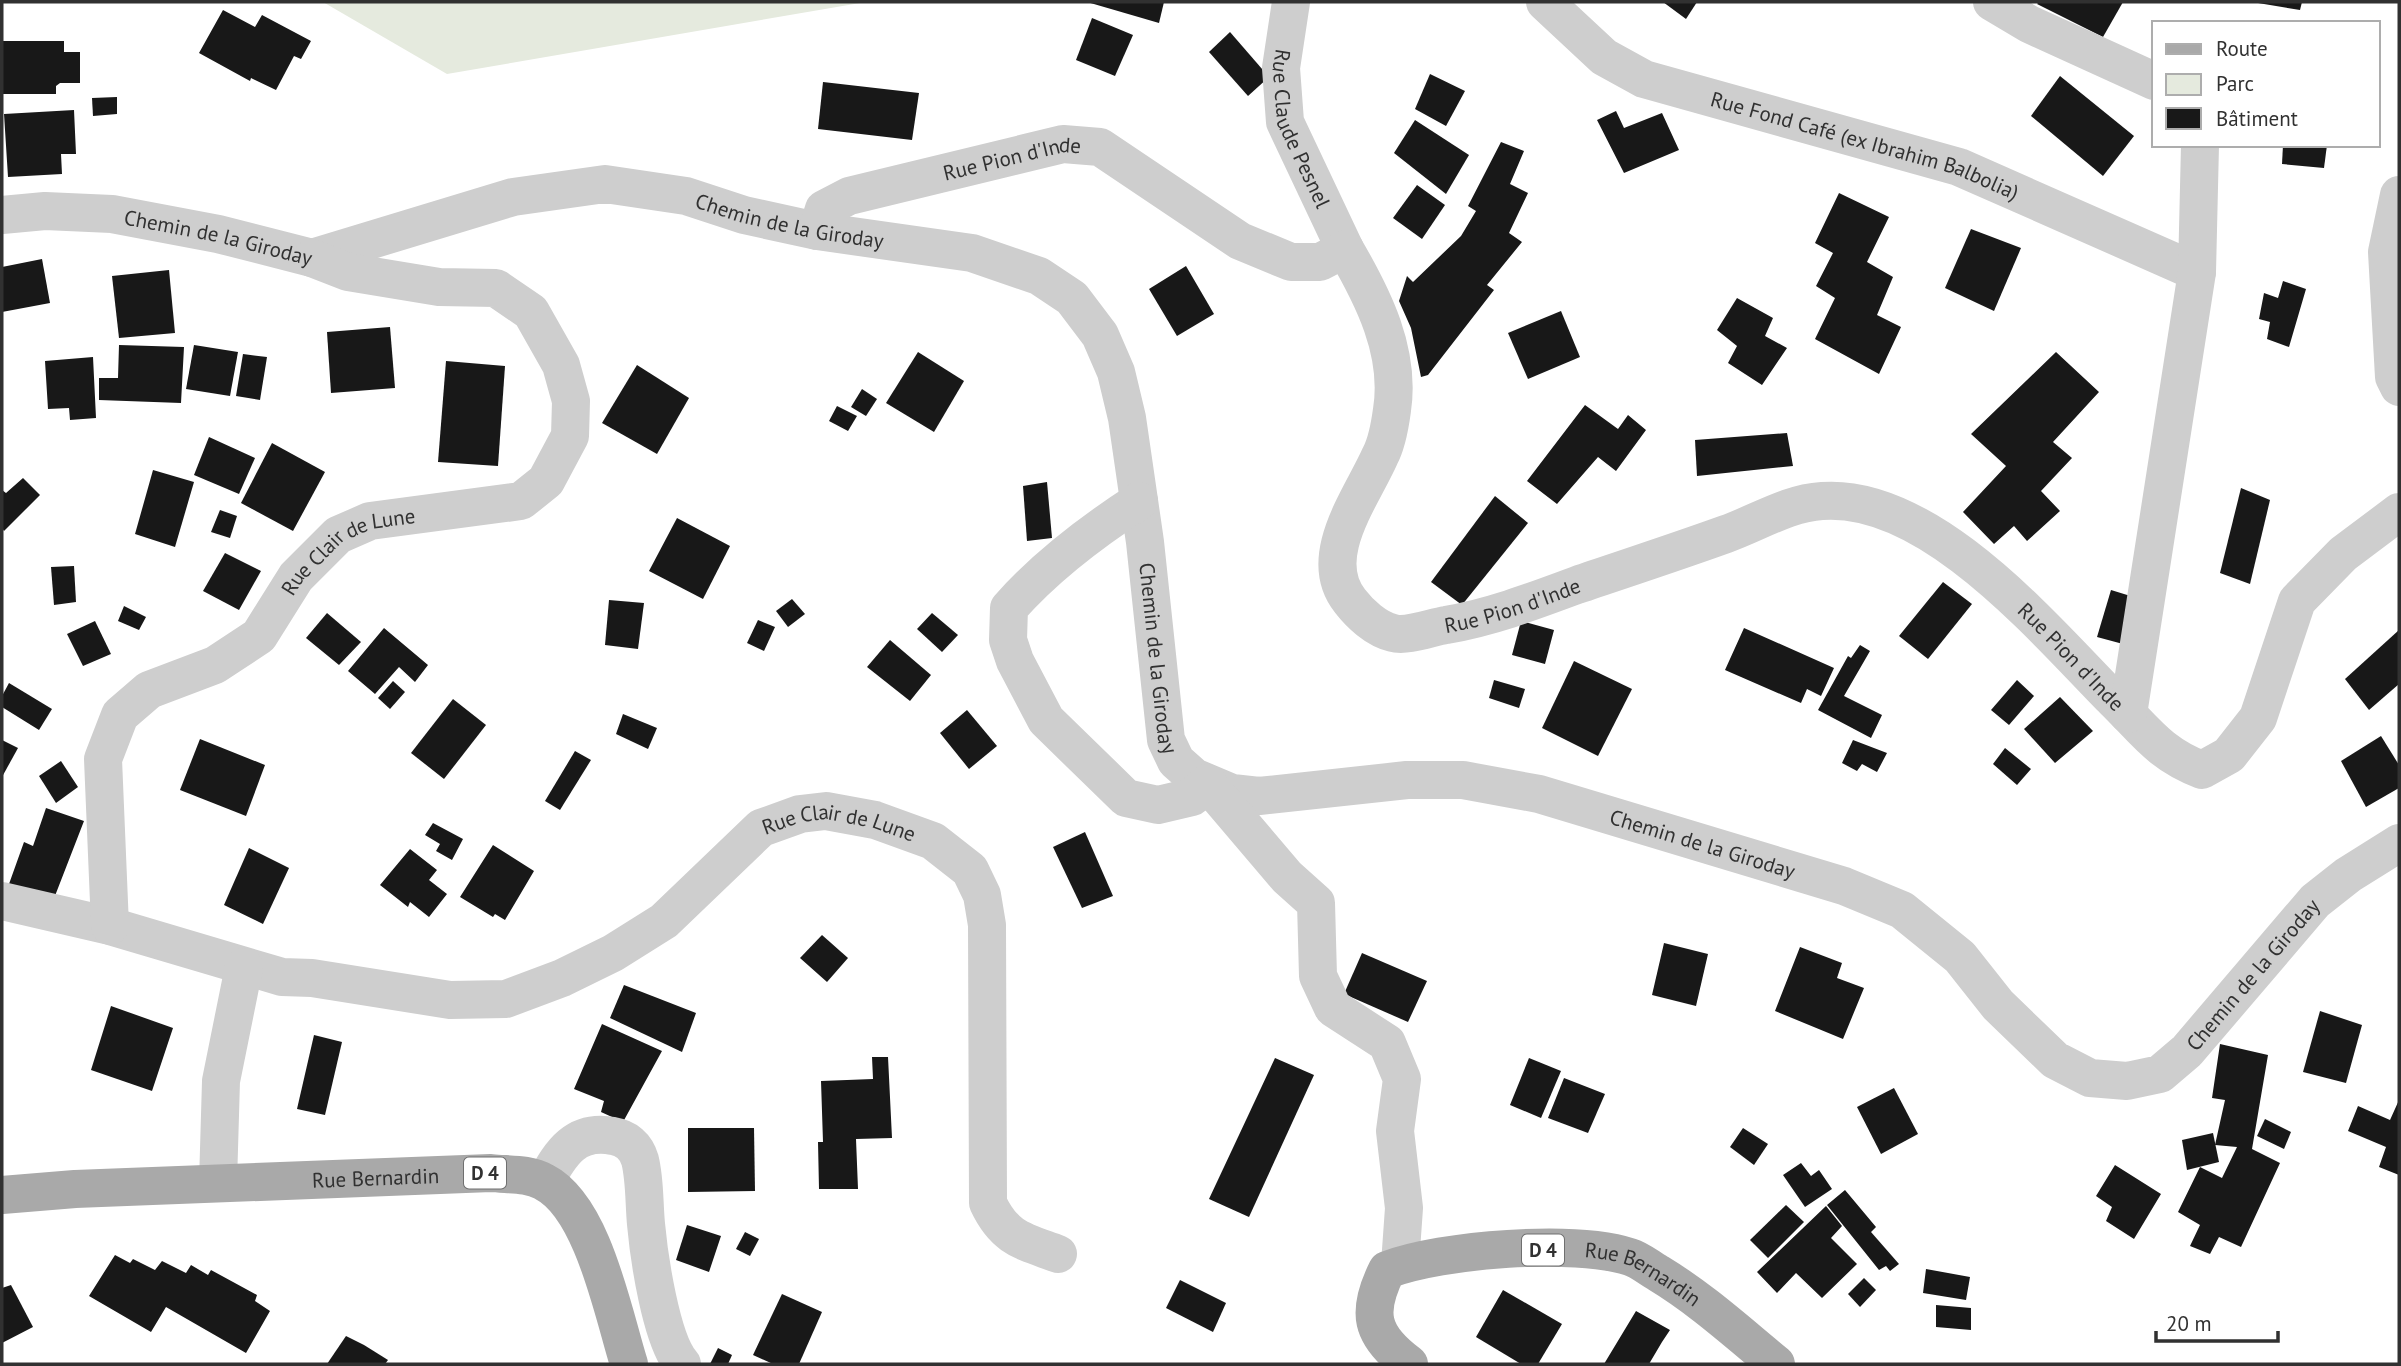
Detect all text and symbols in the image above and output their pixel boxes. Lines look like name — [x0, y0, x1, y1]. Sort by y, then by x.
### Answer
legend — [2152, 21, 2380, 147]
text: Route — [2216, 35, 2268, 62]
street label: Rue Claude Pesnel — [1267, 47, 1337, 212]
text: Parc — [2216, 70, 2254, 97]
street label: Rue Fond Café (ex Ibrahim Balbolia) — [1708, 85, 2023, 205]
text: Bâtiment — [2216, 105, 2298, 132]
street label: Rue Pion d'Inde — [940, 130, 1082, 186]
street label: Chemin de la Giroday — [692, 187, 886, 254]
street label: Chemin de la Giroday — [122, 203, 315, 271]
street label: Rue Clair de Lune — [275, 502, 417, 600]
street label: Chemin de la Giroday — [1134, 561, 1184, 759]
street label: Rue Pion d'Inde — [1442, 571, 1584, 639]
street label: Rue Pion d'Inde — [2013, 596, 2130, 716]
street label: Rue Clair de Lune — [758, 797, 920, 847]
street label: Chemin de la Giroday — [1607, 803, 1799, 884]
street label: Chemin de la Giroday — [2180, 892, 2325, 1056]
road number: D 4 — [464, 1158, 506, 1189]
street label: Rue Bernardin — [311, 1162, 440, 1193]
road number: D 4 — [1522, 1234, 1564, 1266]
street label: Rue Bernardin — [1584, 1236, 1707, 1312]
scale bar — [2156, 1300, 2278, 1344]
text: 20 m — [2166, 1310, 2212, 1337]

